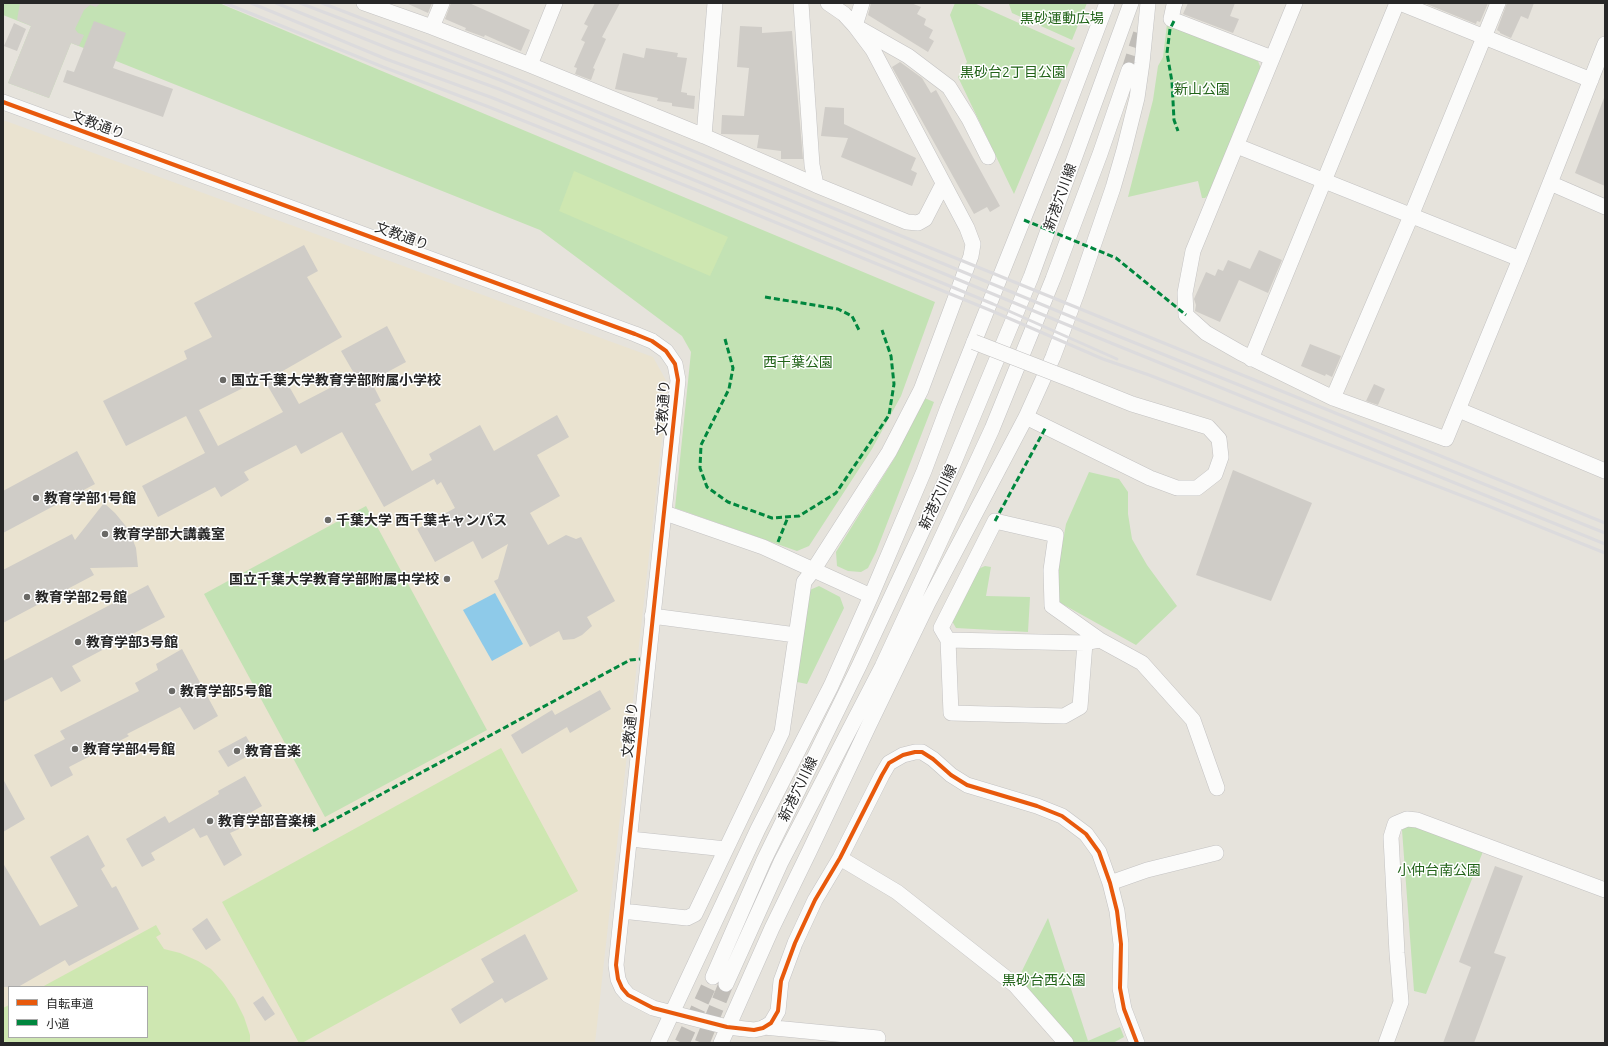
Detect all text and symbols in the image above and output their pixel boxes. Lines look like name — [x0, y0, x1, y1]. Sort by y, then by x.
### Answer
park label: 黒砂運動広場 — [1020, 10, 1104, 26]
park label: 黒砂台2丁目公園 — [960, 64, 1066, 80]
park label: 新山公園 — [1174, 81, 1230, 97]
street label: 文教通り — [69, 108, 127, 142]
street label: 新港穴川線 — [1040, 161, 1080, 233]
street label: 文教通り — [373, 219, 431, 253]
park label: 西千葉公園 — [763, 354, 833, 370]
place label: 国立千葉大学教育学部附属小学校 — [231, 372, 441, 388]
marker: 国立千葉大学教育学部附属小学校 — [218, 375, 228, 385]
street label: 文教通り — [653, 379, 673, 437]
street label: 新港穴川線 — [916, 462, 960, 532]
place label: 教育学部1号館 — [44, 490, 136, 506]
marker: 教育学部1号館 — [31, 493, 41, 503]
place label: 千葉大学 西千葉キャンパス — [336, 512, 507, 528]
marker: 千葉大学 西千葉キャンパス — [323, 515, 333, 525]
place label: 教育学部大講義室 — [113, 526, 225, 542]
marker: 教育学部大講義室 — [100, 529, 110, 539]
place label: 国立千葉大学教育学部附属中学校 — [229, 571, 439, 587]
marker: 国立千葉大学教育学部附属中学校 — [442, 574, 452, 584]
place label: 教育学部2号館 — [35, 589, 127, 605]
marker: 教育学部2号館 — [22, 592, 32, 602]
place label: 教育学部3号館 — [86, 634, 178, 650]
marker: 教育学部3号館 — [73, 637, 83, 647]
place label: 教育学部5号館 — [180, 683, 272, 699]
marker: 教育学部5号館 — [167, 686, 177, 696]
street label: 文教通り — [619, 701, 641, 759]
place label: 教育学部4号館 — [83, 741, 175, 757]
place label: 教育音楽 — [245, 743, 301, 759]
marker: 教育学部4号館 — [70, 744, 80, 754]
marker: 教育音楽 — [232, 746, 242, 756]
street label: 新港穴川線 — [775, 754, 821, 824]
place label: 教育学部音楽棟 — [218, 813, 316, 829]
marker: 教育学部音楽棟 — [205, 816, 215, 826]
park label: 小仲台南公園 — [1397, 862, 1481, 878]
park label: 黒砂台西公園 — [1002, 972, 1086, 988]
legend — [8, 986, 148, 1038]
text: 自転車道 — [46, 997, 94, 1010]
text: 小道 — [46, 1017, 70, 1030]

